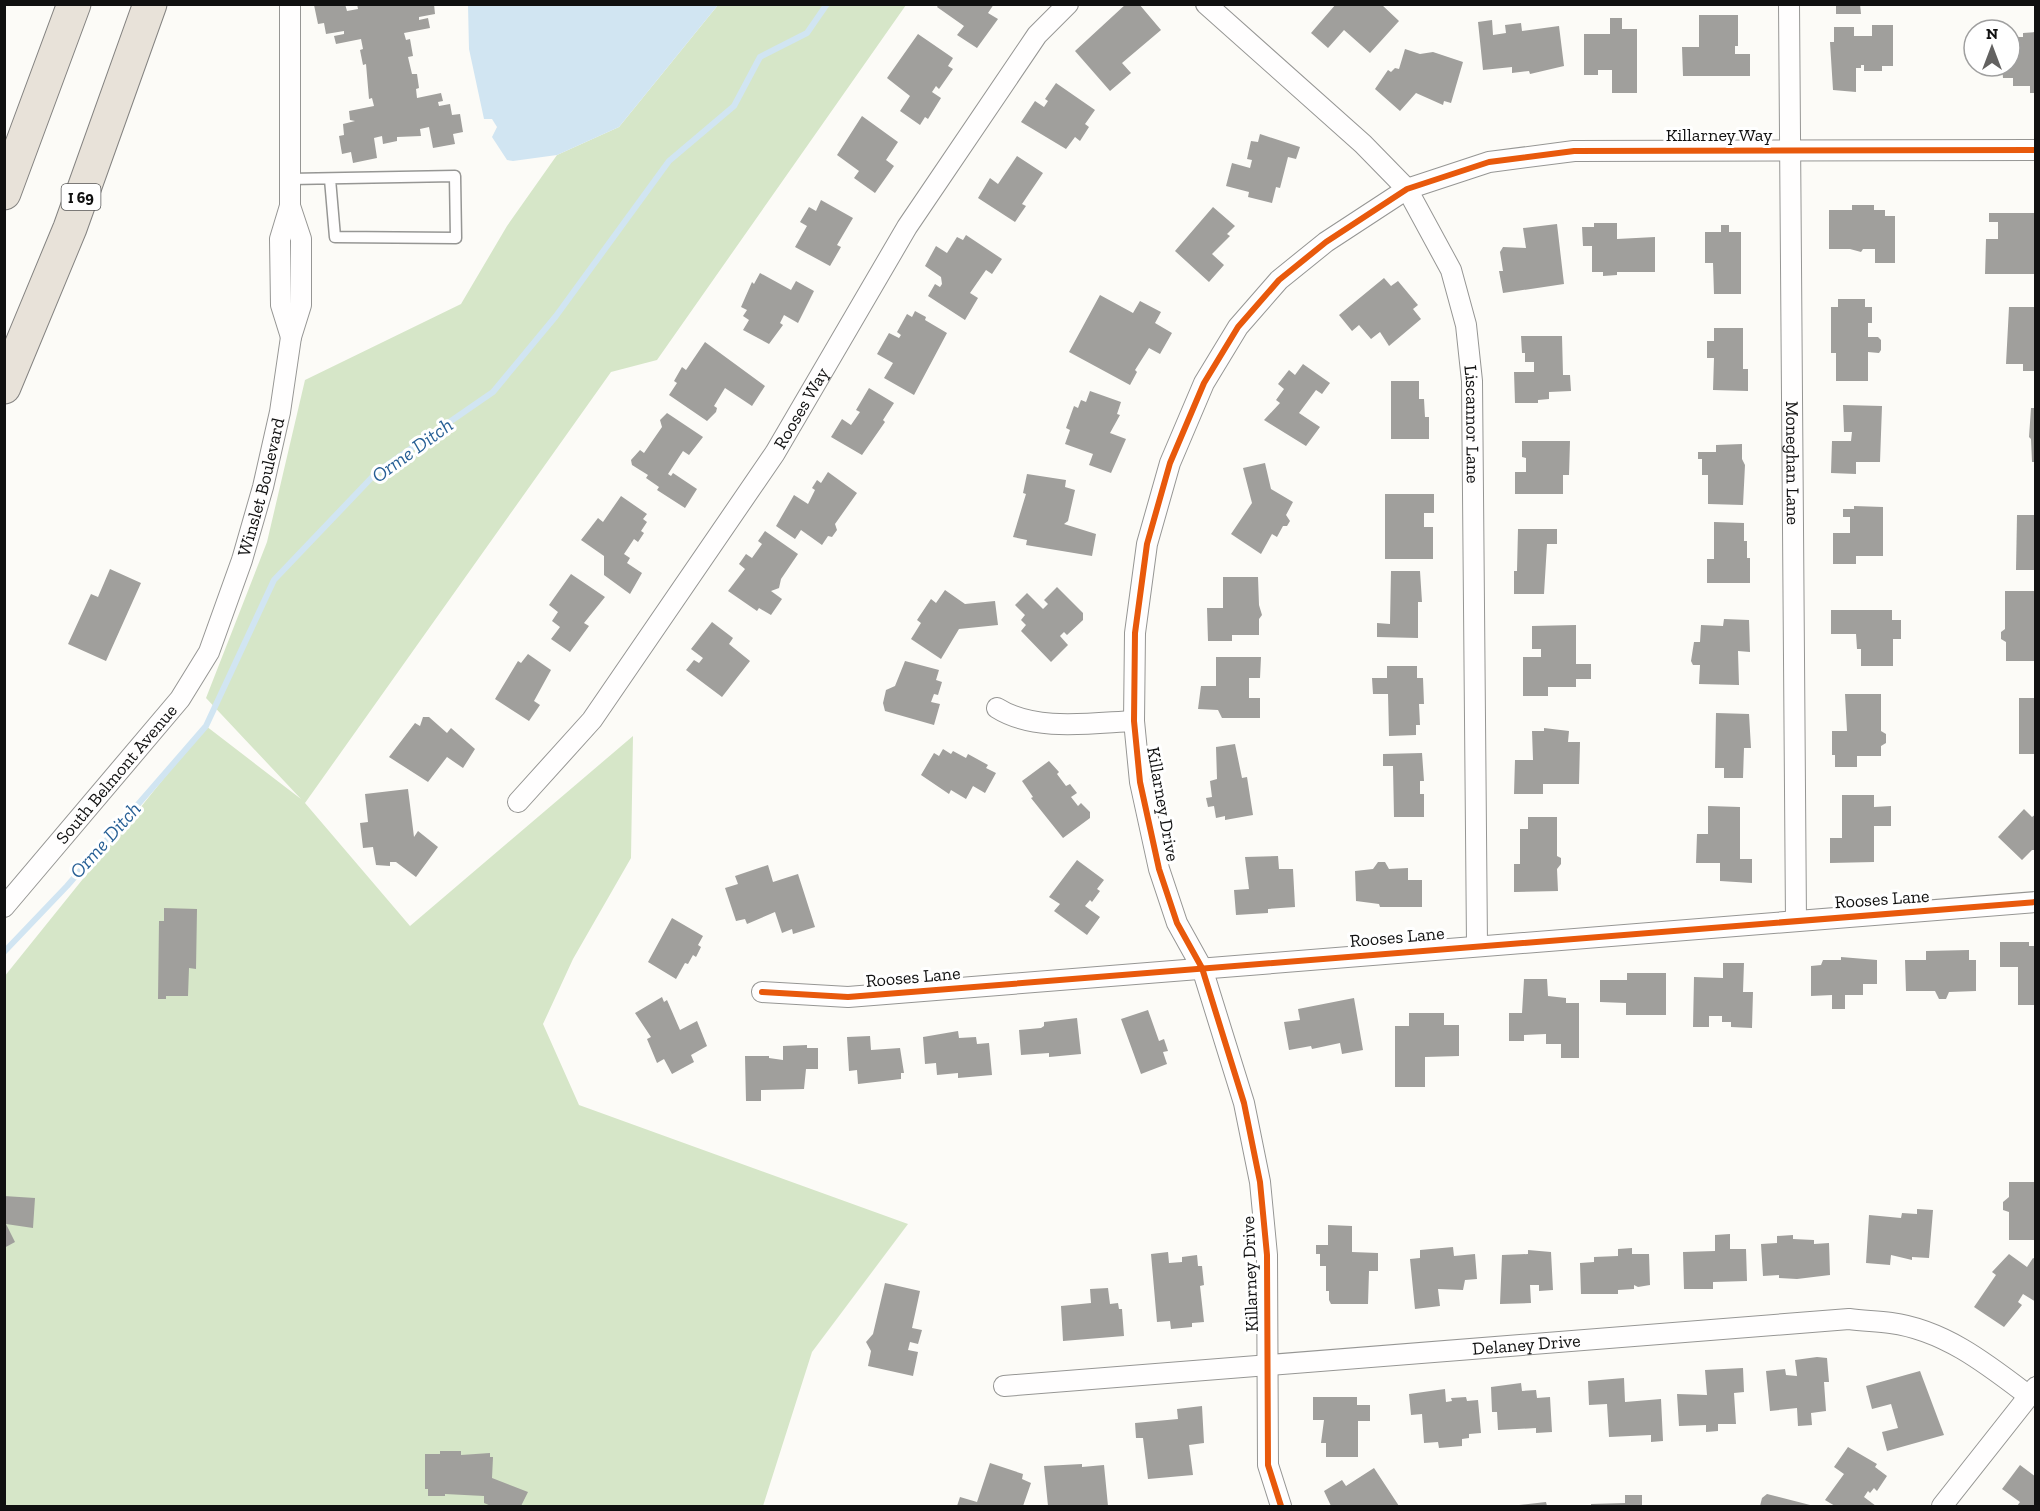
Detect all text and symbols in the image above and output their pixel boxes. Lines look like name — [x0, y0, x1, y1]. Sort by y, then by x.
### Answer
north arrow — [1962, 18, 2022, 78]
text: N — [1986, 24, 1998, 43]
street label: Killarney Way — [1666, 124, 1773, 146]
road number: I 69 — [62, 184, 100, 210]
street label: Rooses Way — [769, 363, 834, 453]
street label: Liscannor Lane — [1459, 364, 1484, 483]
street label: Moneghan Lane — [1781, 401, 1804, 525]
water label: Orme Ditch — [367, 413, 457, 487]
street label: Winslet Boulevard — [233, 415, 289, 559]
street label: South Belmont Avenue — [51, 700, 182, 849]
street label: Killarney Drive — [1142, 745, 1184, 863]
water label: Orme Ditch — [64, 797, 146, 883]
street label: Rooses Lane — [1834, 885, 1930, 913]
street label: Rooses Lane — [1349, 922, 1445, 952]
street label: Rooses Lane — [865, 962, 961, 992]
street label: Killarney Drive — [1237, 1216, 1263, 1332]
street label: Delaney Drive — [1471, 1329, 1581, 1360]

